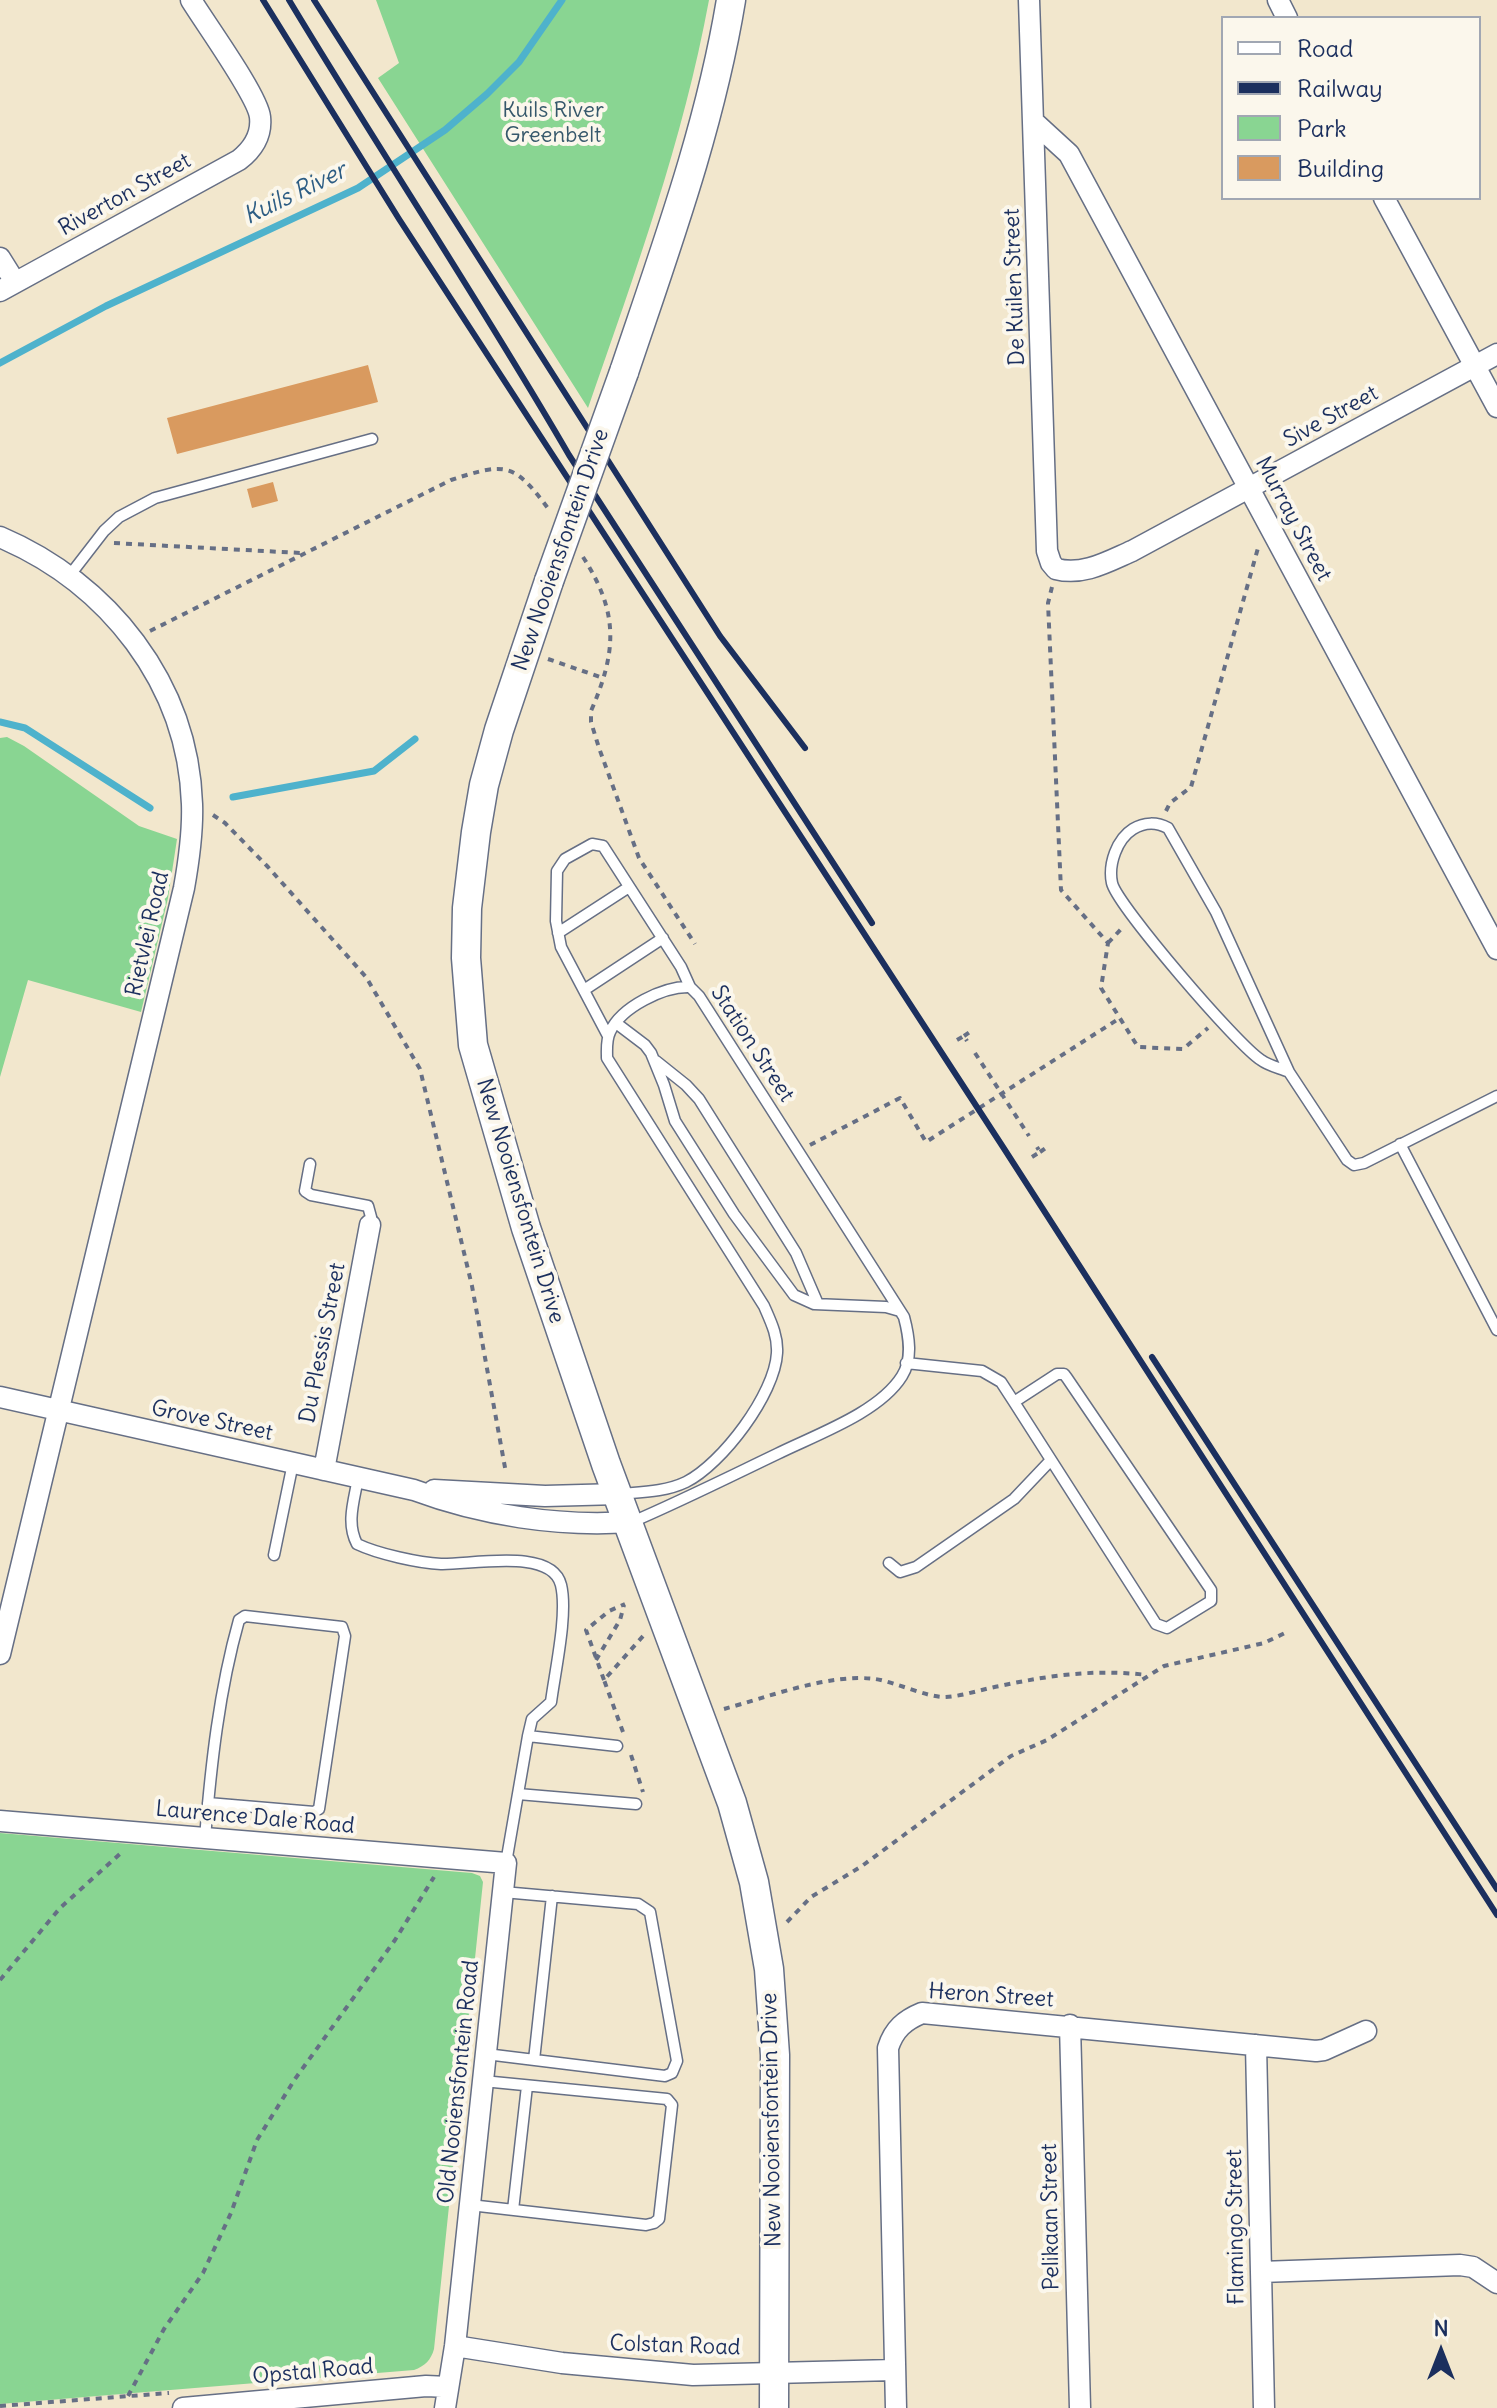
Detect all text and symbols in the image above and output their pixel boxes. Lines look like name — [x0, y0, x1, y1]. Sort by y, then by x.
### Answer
legend — [1221, 16, 1481, 200]
text: Road — [1297, 33, 1353, 63]
text: Railway — [1297, 73, 1383, 103]
park label: Kuils River Greenbelt — [502, 98, 604, 150]
text: Park — [1297, 113, 1347, 143]
street label: Riverton Street — [54, 148, 196, 242]
text: Building — [1297, 153, 1384, 183]
water label: Kuils River — [239, 157, 351, 231]
street label: De Kuilen Street — [999, 208, 1031, 366]
street label: Sive Street — [1279, 380, 1383, 454]
street label: New Nooiensfontein Drive — [507, 425, 615, 675]
street label: Murray Street — [1249, 452, 1337, 586]
street label: Rietvlei Road — [121, 869, 175, 999]
street label: Station Street — [705, 981, 799, 1107]
street label: New Nooiensfontein Drive — [470, 1075, 570, 1327]
street label: Du Plessis Street — [295, 1261, 351, 1425]
street label: Grove Street — [149, 1395, 275, 1447]
street label: Laurence Dale Road — [154, 1796, 356, 1840]
street label: Old Nooiensfontein Road — [433, 1959, 485, 2205]
street label: Heron Street — [928, 1978, 1054, 2014]
street label: New Nooiensfontein Drive — [757, 1993, 787, 2247]
street label: Pelikaan Street — [1037, 2143, 1065, 2291]
street label: Flamingo Street — [1221, 2149, 1251, 2305]
north arrow — [1401, 2312, 1481, 2392]
text: N — [1433, 2314, 1449, 2342]
street label: Colstan Road — [609, 2331, 741, 2361]
street label: Opstal Road — [251, 2354, 375, 2390]

